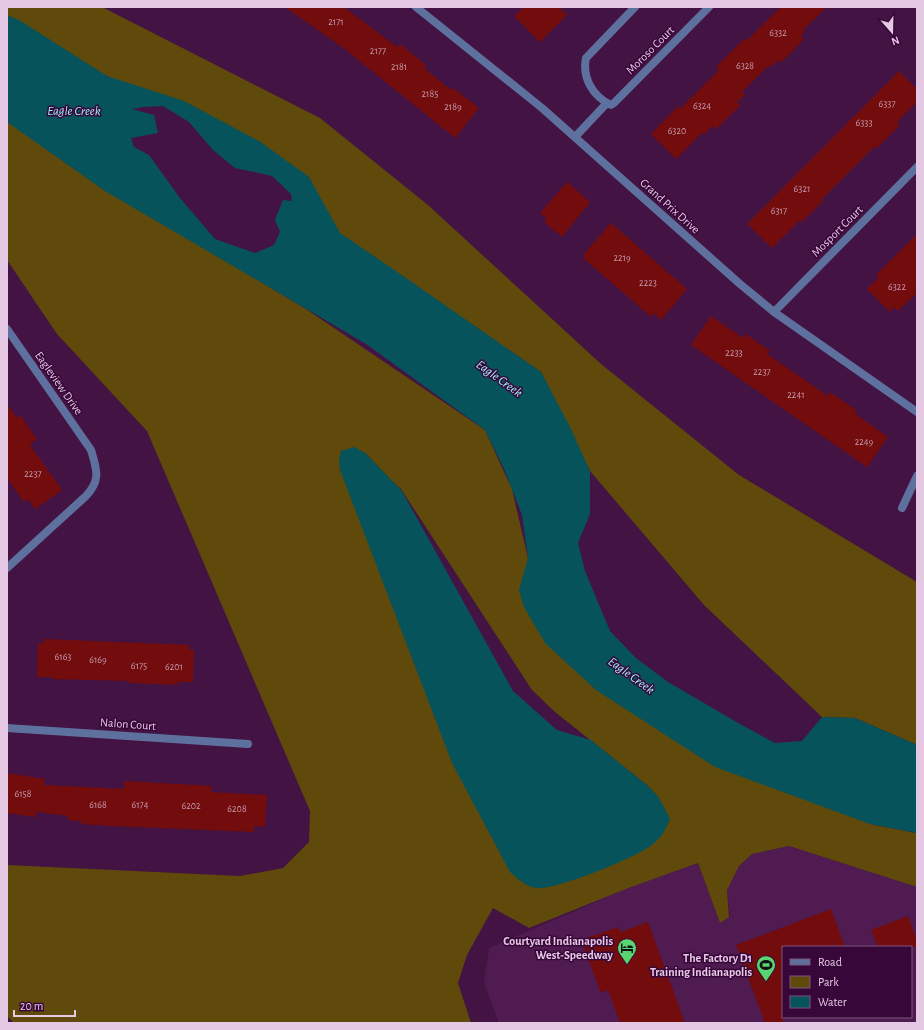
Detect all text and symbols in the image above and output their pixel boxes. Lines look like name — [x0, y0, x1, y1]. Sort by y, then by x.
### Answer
north arrow — [872, 12, 912, 52]
house number: 2171 — [328, 17, 344, 27]
street label: Moroso Court — [624, 23, 677, 76]
house number: 6332 — [769, 28, 787, 38]
text: N — [890, 34, 901, 47]
house number: 2177 — [370, 46, 386, 56]
house number: 6328 — [736, 61, 754, 71]
house number: 2181 — [391, 62, 407, 72]
house number: 2185 — [422, 89, 438, 99]
house number: 6337 — [878, 99, 896, 109]
house number: 6324 — [693, 101, 711, 111]
house number: 2189 — [444, 102, 462, 112]
water label: Eagle Creek — [47, 105, 101, 118]
house number: 6333 — [855, 118, 873, 128]
house number: 6320 — [668, 126, 686, 136]
street label: Grand Prix Drive — [638, 176, 702, 236]
house number: 6321 — [794, 184, 810, 194]
street label: Mosport Court — [809, 203, 865, 259]
house number: 6317 — [771, 206, 787, 216]
house number: 2219 — [613, 253, 631, 263]
house number: 2223 — [639, 278, 657, 288]
house number: 6322 — [888, 282, 906, 292]
house number: 2233 — [725, 348, 743, 358]
street label: Eagleview Drive — [33, 349, 85, 417]
water label: Eagle Creek — [474, 358, 524, 400]
house number: 2237 — [753, 367, 771, 377]
house number: 2241 — [787, 390, 805, 400]
house number: 2249 — [855, 437, 874, 447]
house number: 2237 — [24, 469, 42, 479]
house number: 6163 — [55, 652, 71, 662]
house number: 6169 — [89, 655, 107, 665]
water label: Eagle Creek — [606, 655, 656, 697]
house number: 6175 — [131, 661, 147, 671]
house number: 6201 — [165, 662, 183, 672]
street label: Nalon Court — [100, 716, 157, 732]
house number: 6158 — [14, 789, 32, 799]
house number: 6168 — [89, 800, 107, 810]
house number: 6174 — [131, 800, 149, 810]
house number: 6202 — [181, 801, 201, 811]
house number: 6208 — [227, 804, 247, 814]
place label: Courtyard Indianapolis West-Speedway — [503, 935, 614, 962]
hotel icon: Courtyard Indianapolis West-Speedway — [616, 937, 638, 965]
legend — [782, 946, 912, 1018]
place label: The Factory D1 Training Indianapolis — [650, 952, 752, 978]
sports icon: The Factory D1 Training Indianapolis — [755, 954, 777, 982]
text: Road — [818, 956, 842, 968]
text: Park — [818, 976, 839, 988]
scale bar — [14, 992, 75, 1018]
text: Water — [818, 996, 847, 1008]
text: 20 m — [20, 1000, 43, 1012]

